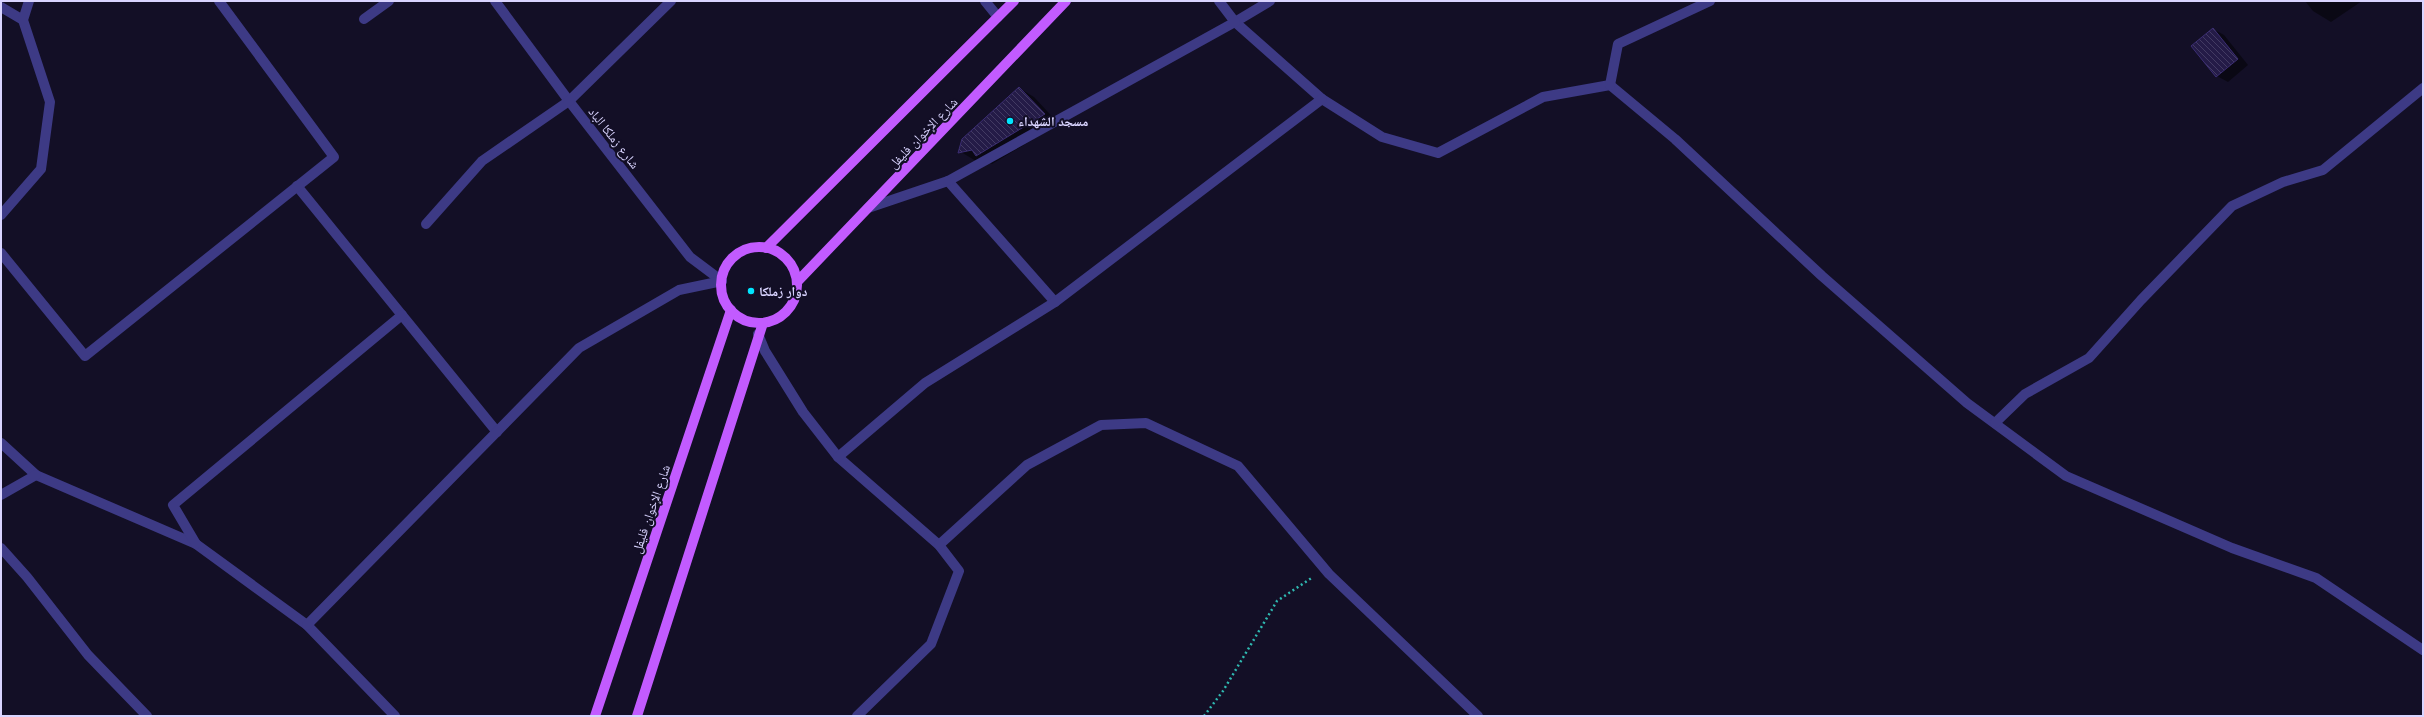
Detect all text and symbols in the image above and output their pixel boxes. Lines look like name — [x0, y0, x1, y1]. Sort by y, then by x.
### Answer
street label: شارع الإخوان فليفل — [885, 94, 962, 173]
street label: شارع زملكا الباد — [584, 104, 643, 173]
place label: مسجد الشهداء — [1018, 114, 1088, 129]
marker: مسجد الشهداء — [1005, 116, 1015, 126]
place label: دوار زملكا — [759, 284, 808, 299]
marker: دوار زملكا — [746, 286, 756, 296]
street label: شارع الإخوان فليفل — [629, 463, 675, 556]

